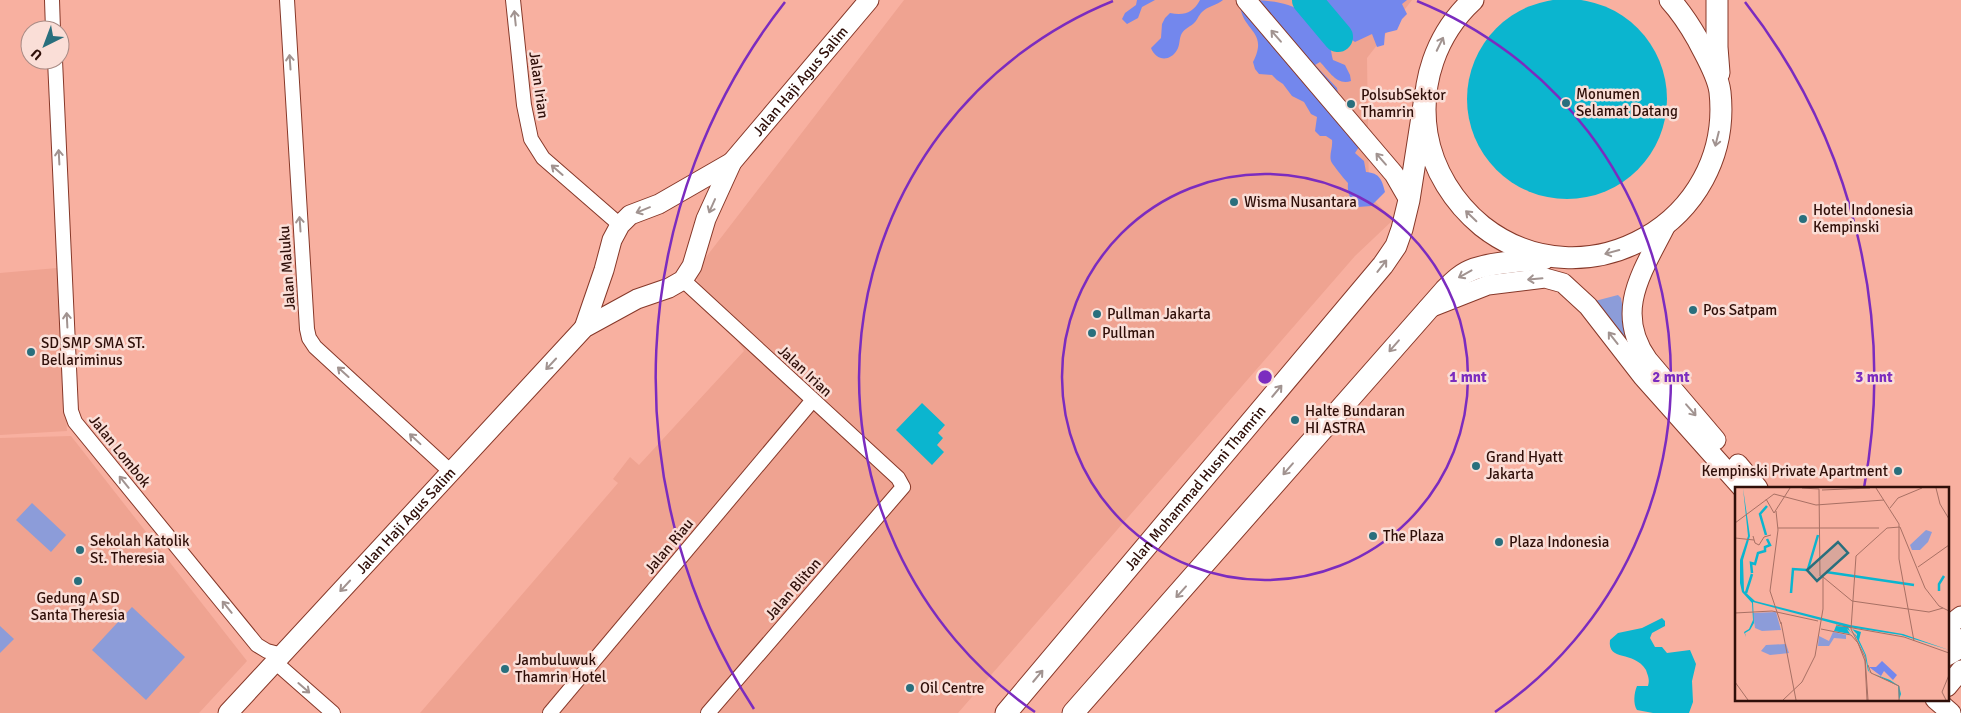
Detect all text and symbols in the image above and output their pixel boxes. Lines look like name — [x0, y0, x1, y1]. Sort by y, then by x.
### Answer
one-way arrow — [510, 11, 520, 27]
north arrow — [20, 20, 70, 70]
street label: Jalan Haji Agus Salim — [749, 22, 852, 140]
one-way arrow — [1270, 30, 1281, 43]
one-way arrow — [1435, 37, 1445, 52]
text: U — [27, 45, 46, 64]
street label: Jalan Irian — [525, 50, 553, 120]
one-way arrow — [286, 54, 295, 70]
place label: Monumen Selamat Datang — [1576, 85, 1678, 120]
place label: PolsubSektor Thamrin — [1361, 86, 1446, 121]
marker: Monumen Selamat Datang — [1560, 97, 1572, 109]
marker: PolsubSektor Thamrin — [1345, 98, 1357, 110]
one-way arrow — [1712, 131, 1721, 147]
one-way arrow — [55, 150, 64, 166]
one-way arrow — [1376, 153, 1387, 166]
one-way arrow — [550, 164, 563, 176]
place label: Wisma Nusantara — [1244, 193, 1357, 211]
marker: Wisma Nusantara — [1228, 196, 1240, 208]
one-way arrow — [707, 198, 716, 213]
place label: Hotel Indonesia Kempinski — [1813, 201, 1913, 236]
one-way arrow — [636, 206, 651, 215]
one-way arrow — [1465, 210, 1477, 222]
marker: Hotel Indonesia Kempinski — [1797, 213, 1809, 225]
one-way arrow — [296, 217, 305, 233]
street label: Jalan Maluku — [275, 225, 299, 311]
one-way arrow — [1605, 248, 1621, 257]
one-way arrow — [1376, 260, 1387, 273]
one-way arrow — [1458, 270, 1473, 279]
one-way arrow — [1527, 274, 1543, 284]
place label: Pos Satpam — [1703, 301, 1777, 319]
marker: Pos Satpam — [1687, 304, 1699, 316]
place label: Pullman Jakarta — [1107, 305, 1211, 323]
marker: Pullman Jakarta — [1091, 308, 1103, 320]
one-way arrow — [62, 312, 71, 328]
place label: Pullman — [1102, 324, 1155, 342]
marker: Pullman — [1086, 327, 1098, 339]
one-way arrow — [1608, 332, 1619, 345]
place label: SD SMP SMA ST. Bellariminus — [41, 334, 145, 369]
one-way arrow — [1388, 340, 1400, 353]
street label: Jalan Irian — [774, 341, 836, 401]
marker: SD SMP SMA ST. Bellariminus — [25, 346, 37, 358]
one-way arrow — [545, 357, 557, 370]
one-way arrow — [336, 366, 349, 378]
centre of rings — [1256, 368, 1274, 386]
text: 1 mnt — [1449, 368, 1487, 386]
text: 2 mnt — [1652, 368, 1690, 386]
text: 3 mnt — [1855, 368, 1893, 386]
one-way arrow — [1271, 384, 1283, 397]
street label: Jalan Mohammad Husni Thamrin — [1121, 402, 1270, 574]
place label: Halte Bundaran HI ASTRA — [1305, 402, 1405, 437]
one-way arrow — [1685, 404, 1696, 417]
street label: Jalan Lombok — [85, 411, 155, 491]
marker: Halte Bundaran HI ASTRA — [1289, 414, 1301, 426]
one-way arrow — [409, 433, 421, 445]
place label: Grand Hyatt Jakarta — [1486, 448, 1563, 483]
marker: Grand Hyatt Jakarta — [1470, 460, 1482, 472]
place label: Kempinski Private Apartment — [1701, 462, 1888, 480]
one-way arrow — [1282, 463, 1294, 476]
street label: Jalan Haji Agus Salim — [352, 464, 459, 578]
marker: Kempinski Private Apartment — [1892, 465, 1904, 477]
one-way arrow — [118, 475, 129, 488]
inset map — [1735, 487, 1948, 700]
street label: Jalan Riau — [641, 515, 697, 577]
place label: The Plaza — [1383, 527, 1444, 545]
marker: The Plaza — [1367, 530, 1379, 542]
place label: Sekolah Katolik St. Theresia — [90, 532, 190, 567]
place label: Plaza Indonesia — [1509, 533, 1609, 551]
marker: Plaza Indonesia — [1493, 536, 1505, 548]
marker: Sekolah Katolik St. Theresia — [74, 544, 86, 556]
street label: Jalan Bliton — [761, 554, 825, 624]
marker: Gedung A SD Santa Theresia — [72, 575, 84, 587]
one-way arrow — [340, 579, 351, 592]
one-way arrow — [1175, 585, 1187, 598]
place label: Gedung A SD Santa Theresia — [31, 589, 125, 624]
one-way arrow — [221, 601, 232, 614]
place label: Jambuluwuk Thamrin Hotel — [515, 651, 606, 686]
marker: Jambuluwuk Thamrin Hotel — [499, 663, 511, 675]
one-way arrow — [1032, 670, 1043, 683]
place label: Oil Centre — [920, 679, 984, 697]
one-way arrow — [297, 682, 310, 693]
marker: Oil Centre — [904, 682, 916, 694]

